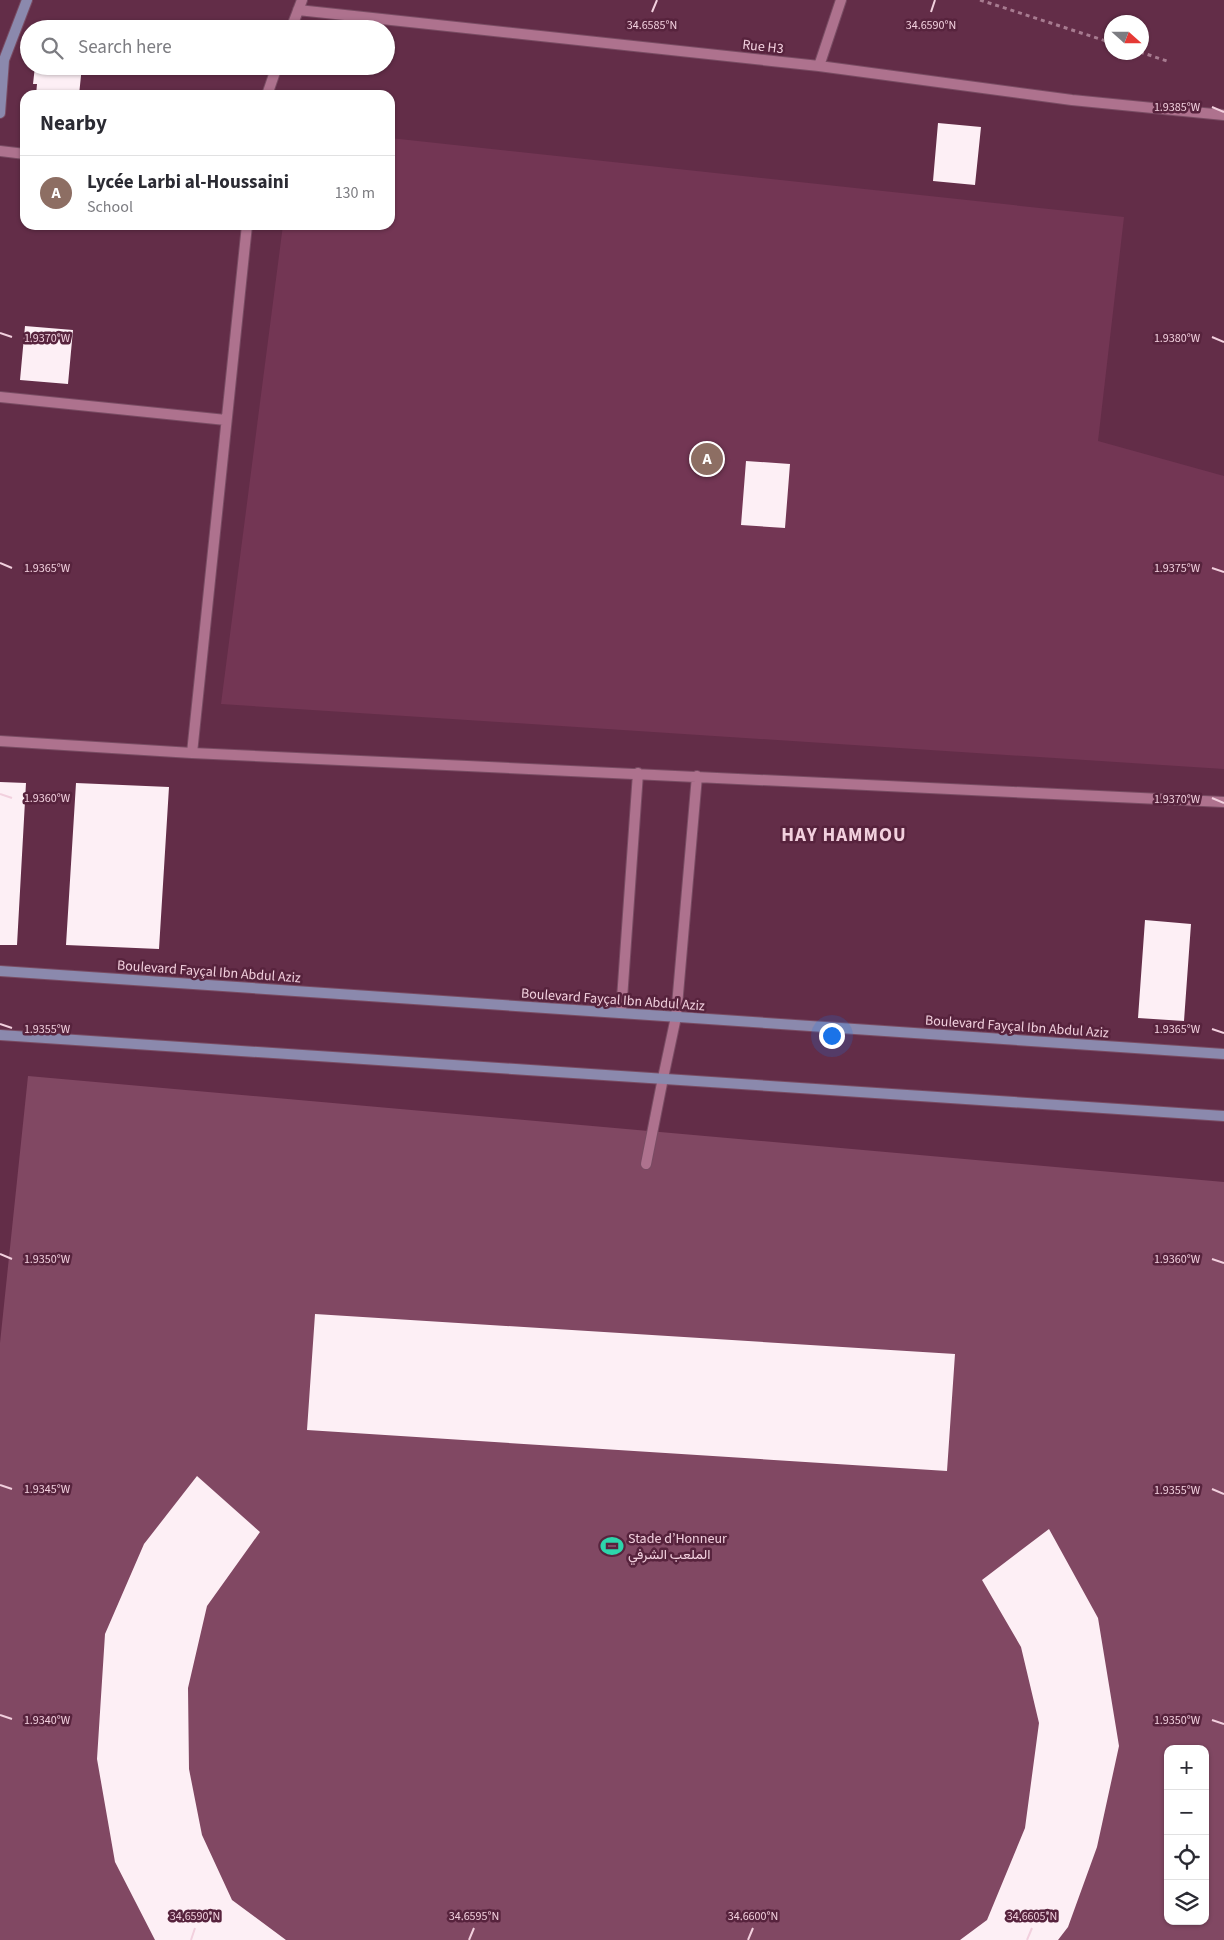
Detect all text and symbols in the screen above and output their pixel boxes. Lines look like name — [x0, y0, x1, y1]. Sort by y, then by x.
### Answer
north arrow — [1104, 15, 1149, 60]
text: 34.6585°N — [627, 17, 677, 34]
text: 34.6590°N — [906, 17, 956, 34]
search box — [20, 20, 395, 75]
icon: search — [38, 34, 66, 62]
text: Search here — [78, 34, 172, 61]
street label: Rue H3 — [741, 35, 785, 59]
text: 1.9385°W — [1154, 99, 1201, 116]
text: Nearby — [40, 108, 107, 138]
text: Lycée Larbi al-Houssaini — [87, 169, 289, 196]
text: A — [51, 182, 61, 204]
text: 130 m — [335, 182, 375, 204]
text: School — [87, 196, 133, 218]
text: 1.9370°W — [24, 330, 71, 347]
text: 1.9380°W — [1154, 330, 1201, 347]
pin: A — [691, 440, 723, 478]
text: 1.9365°W — [24, 560, 71, 577]
text: 1.9375°W — [1154, 560, 1201, 577]
text: 1.9360°W — [24, 790, 71, 807]
text: 1.9370°W — [1154, 791, 1201, 808]
district label: HAY HAMMOU — [781, 822, 907, 849]
street label: Boulevard Fayçal Ibn Abdul Aziz — [116, 956, 302, 988]
street label: Boulevard Fayçal Ibn Abdul Aziz — [520, 984, 706, 1016]
street label: Boulevard Fayçal Ibn Abdul Aziz — [924, 1011, 1110, 1043]
text: 1.9355°W — [24, 1021, 71, 1038]
text: 1.9365°W — [1154, 1021, 1201, 1038]
your location — [819, 1023, 845, 1049]
text: 1.9350°W — [24, 1251, 71, 1268]
text: 1.9360°W — [1154, 1251, 1201, 1268]
text: 1.9345°W — [24, 1481, 71, 1498]
text: 1.9355°W — [1154, 1482, 1201, 1499]
place label: Stade d’Honneur الملعب الشرفي — [628, 1529, 727, 1566]
sports icon: Stade d’Honneur الملعب الشرفي — [599, 1533, 625, 1559]
text: 1.9340°W — [24, 1712, 71, 1729]
text: 1.9350°W — [1154, 1712, 1201, 1729]
map controls — [1164, 1745, 1209, 1925]
button: + — [1164, 1745, 1209, 1790]
button: − — [1164, 1790, 1209, 1835]
button: locate — [1164, 1835, 1209, 1880]
button: layers — [1164, 1880, 1209, 1925]
text: 34.6590°N — [170, 1908, 220, 1925]
text: 34.6595°N — [449, 1908, 499, 1925]
text: 34.6600°N — [728, 1908, 778, 1925]
text: 34.6605°N — [1007, 1908, 1057, 1925]

